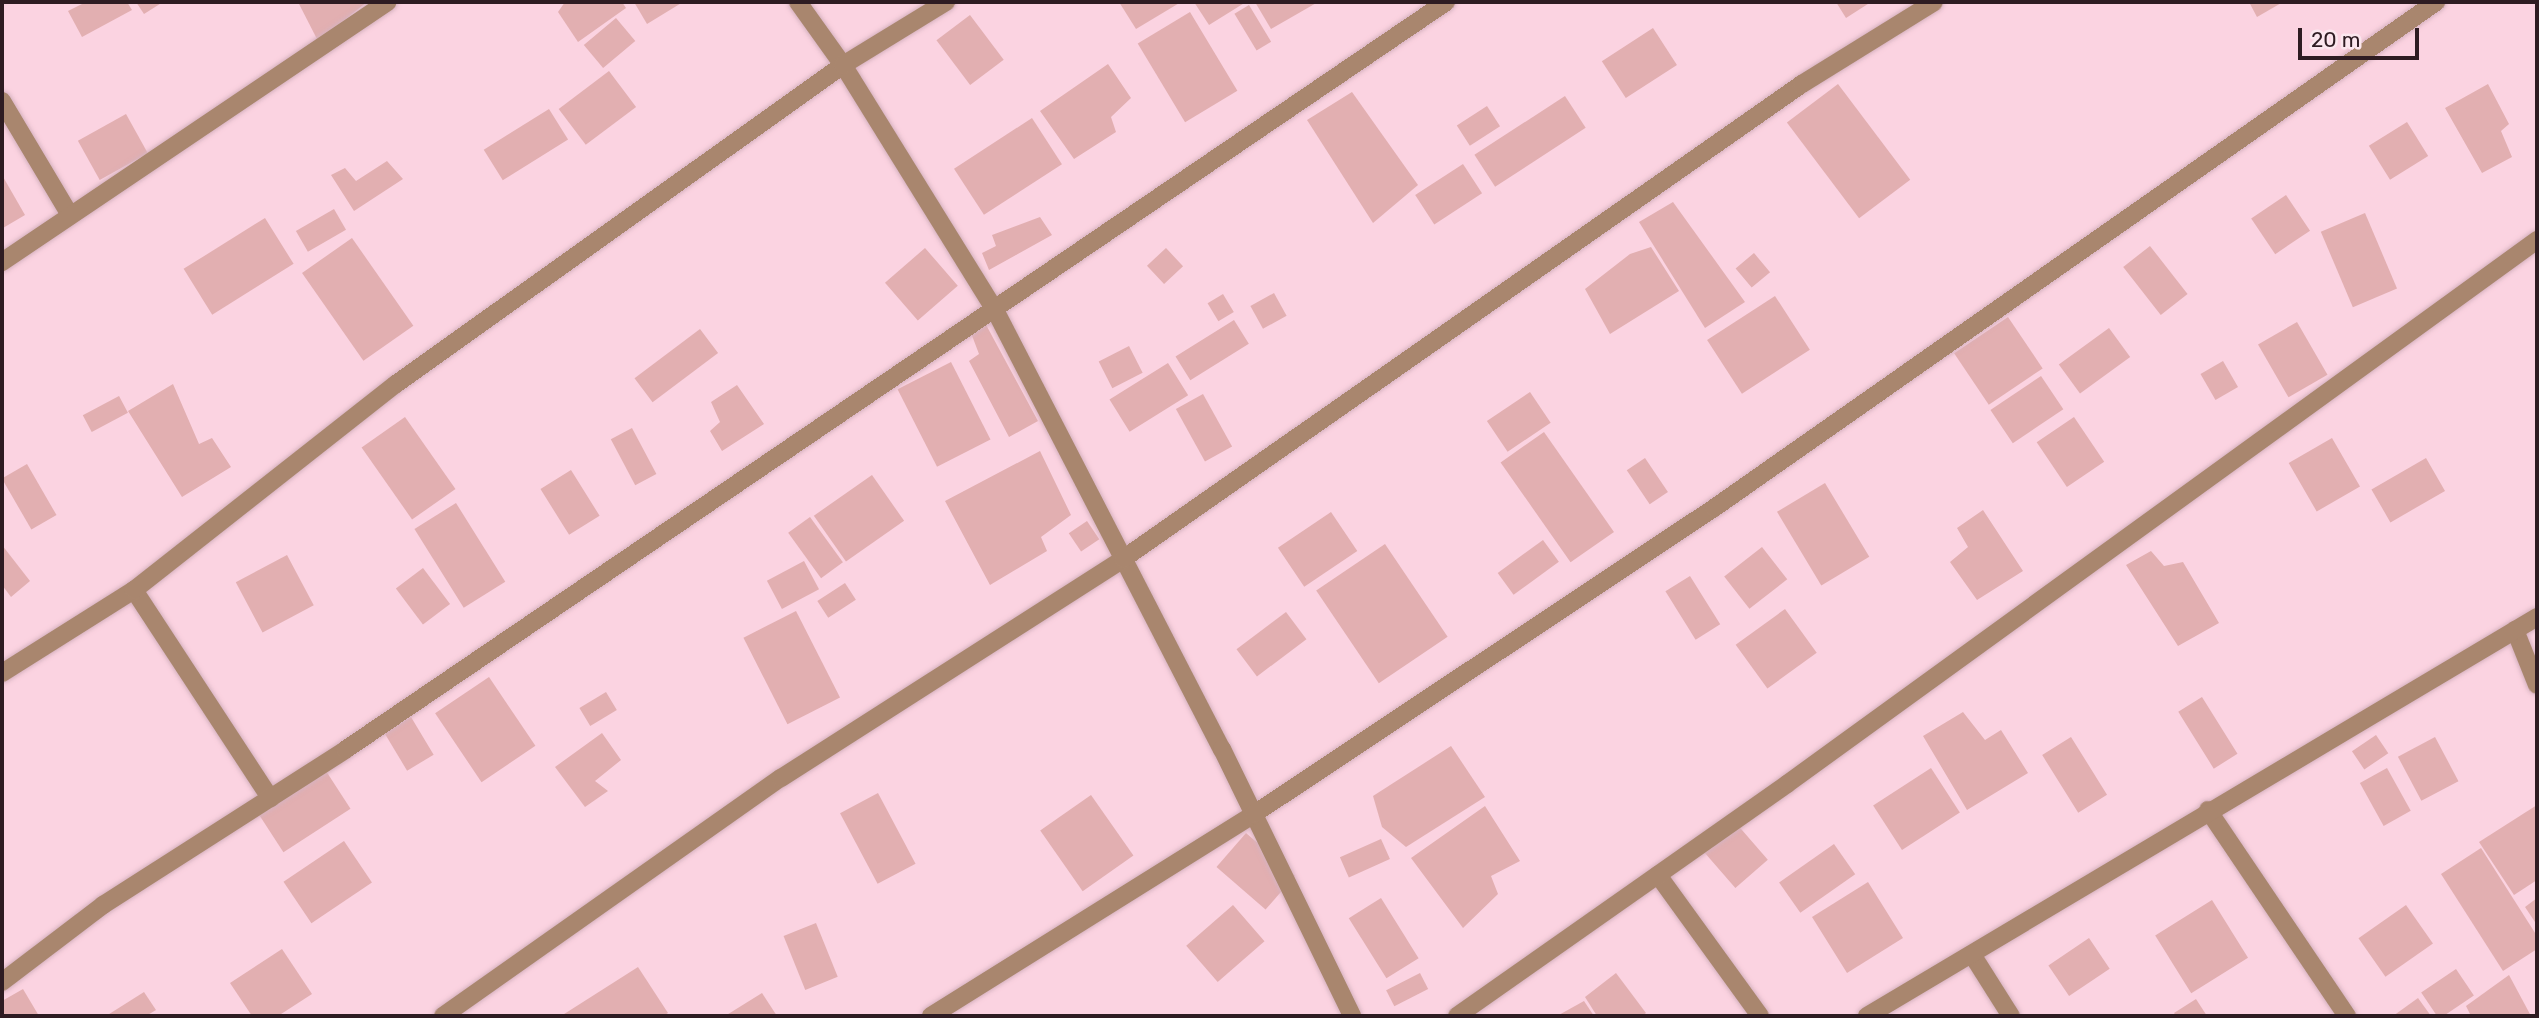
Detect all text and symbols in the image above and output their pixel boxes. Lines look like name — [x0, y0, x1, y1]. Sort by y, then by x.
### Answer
scale bar — [2301, 14, 2422, 58]
text: 20 m — [2311, 27, 2360, 52]

